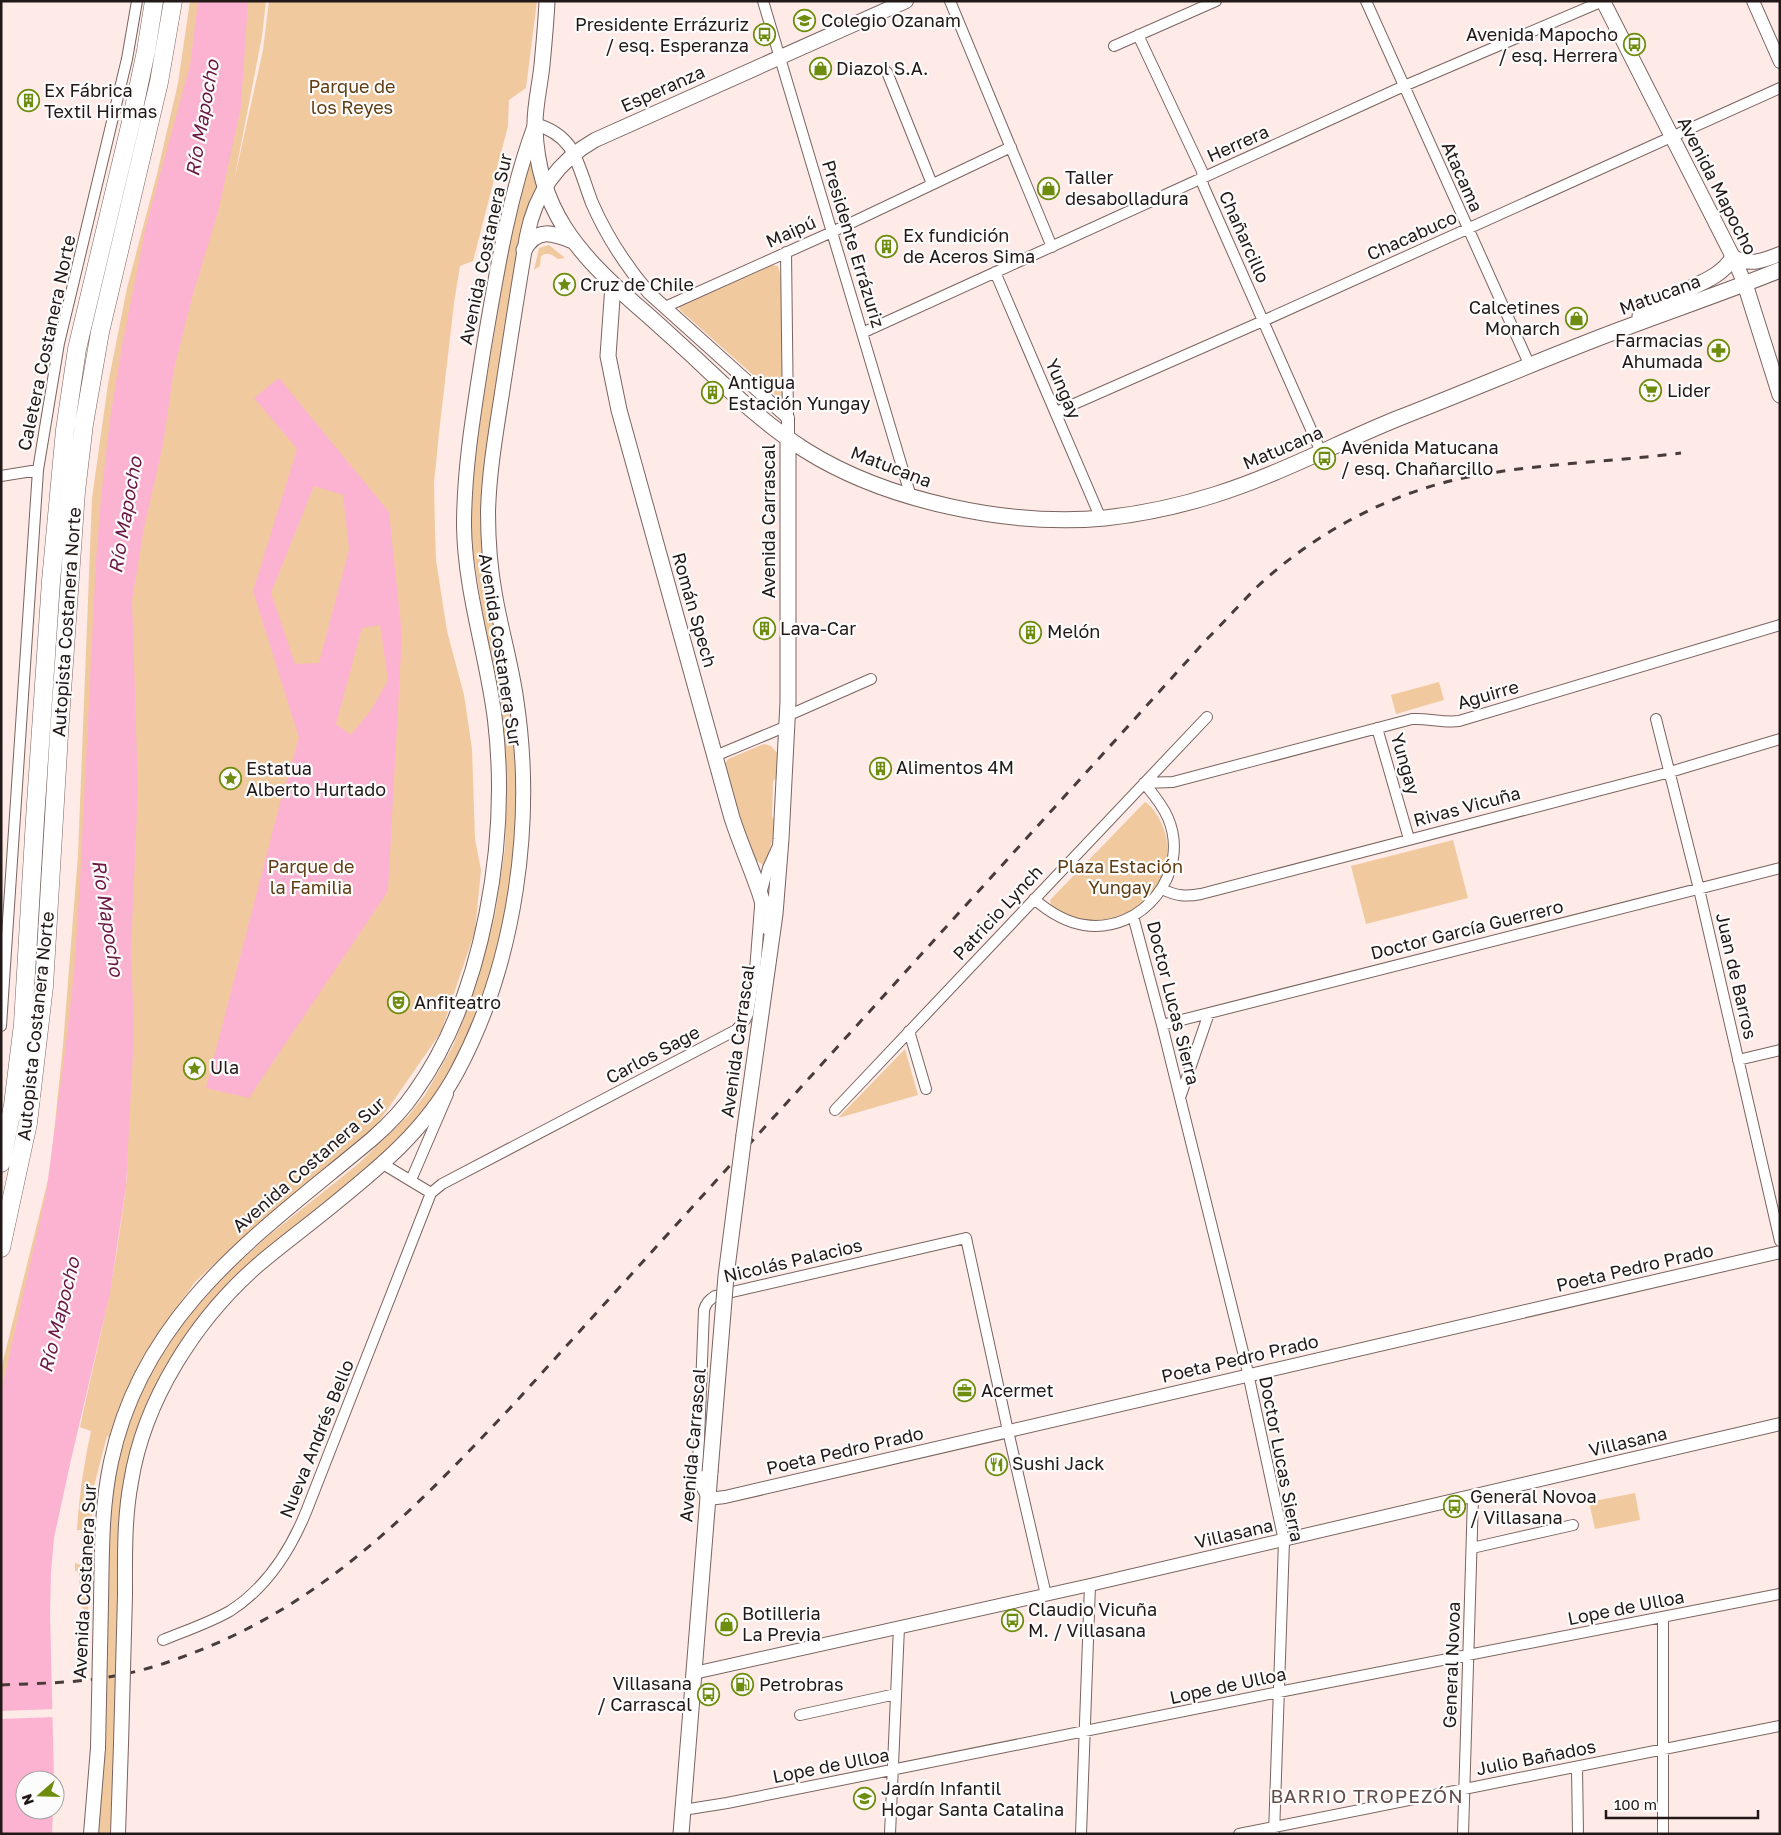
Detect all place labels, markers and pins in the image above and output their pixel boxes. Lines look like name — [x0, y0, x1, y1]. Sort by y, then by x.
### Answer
school or university icon: Colegio Ozanam — [793, 9, 817, 33]
place label: Colegio Ozanam — [821, 9, 961, 31]
place label: Presidente Errázuriz / esq. Esperanza — [575, 13, 749, 56]
bus stop icon: Presidente Errázuriz / esq. Esperanza — [753, 23, 777, 47]
place label: Avenida Mapocho / esq. Herrera — [1466, 23, 1618, 66]
bus stop icon: Avenida Mapocho / esq. Herrera — [1622, 33, 1646, 57]
shop icon: Diazol S.A. — [808, 57, 832, 81]
place label: Diazol S.A. — [836, 57, 928, 79]
place label: Ex Fábrica Textil Hirmas — [44, 79, 157, 122]
building icon: Ex Fábrica Textil Hirmas — [16, 89, 40, 113]
place label: Taller desabolladura — [1065, 166, 1189, 209]
shop icon: Taller desabolladura — [1037, 176, 1061, 200]
place label: Ex fundición de Aceros Sima — [903, 224, 1035, 267]
building icon: Ex fundición de Aceros Sima — [875, 234, 899, 258]
place icon: Cruz de Chile — [552, 273, 576, 297]
place label: Cruz de Chile — [580, 273, 694, 295]
place label: Calcetines Monarch — [1469, 296, 1560, 339]
shop icon: Calcetines Monarch — [1564, 306, 1588, 330]
place label: Farmacias Ahumada — [1615, 329, 1703, 372]
pharmacy icon: Farmacias Ahumada — [1707, 339, 1731, 363]
place label: Antigua Estación Yungay — [728, 371, 870, 414]
supermarket icon: Lider — [1639, 379, 1663, 403]
place label: Lider — [1667, 379, 1711, 401]
building icon: Antigua Estación Yungay — [700, 381, 724, 405]
place label: Avenida Matucana / esq. Chañarcillo — [1341, 436, 1499, 479]
bus stop icon: Avenida Matucana / esq. Chañarcillo — [1313, 446, 1337, 470]
building icon: Lava-Car — [752, 617, 776, 641]
place label: Lava-Car — [780, 617, 856, 639]
building icon: Melón — [1019, 620, 1043, 644]
place label: Melón — [1047, 620, 1100, 642]
building icon: Alimentos 4M — [868, 756, 892, 780]
place label: Alimentos 4M — [896, 756, 1014, 778]
place label: Estatua Alberto Hurtado — [246, 757, 386, 800]
place icon: Estatua Alberto Hurtado — [218, 767, 242, 791]
theatre icon: Anfiteatro — [386, 991, 410, 1015]
place label: Anfiteatro — [414, 991, 501, 1013]
place icon: Ula — [182, 1056, 206, 1080]
place label: Ula — [210, 1056, 239, 1078]
office icon: Acermet — [953, 1379, 977, 1403]
place label: Acermet — [981, 1379, 1054, 1401]
restaurant icon: Sushi Jack — [984, 1452, 1008, 1476]
place label: Sushi Jack — [1012, 1452, 1104, 1474]
place label: General Novoa / Villasana — [1470, 1485, 1597, 1528]
bus stop icon: General Novoa / Villasana — [1442, 1495, 1466, 1519]
place label: Claudio Vicuña M. / Villasana — [1028, 1598, 1157, 1641]
place label: Botilleria La Previa — [742, 1602, 821, 1645]
bus stop icon: Claudio Vicuña M. / Villasana — [1000, 1608, 1024, 1632]
shop icon: Botilleria La Previa — [714, 1612, 738, 1636]
place label: Villasana / Carrascal — [597, 1672, 692, 1715]
fuel station icon: Petrobras — [731, 1673, 755, 1697]
place label: Petrobras — [759, 1673, 844, 1695]
bus stop icon: Villasana / Carrascal — [696, 1682, 720, 1706]
place label: Jardín Infantil Hogar Santa Catalina — [881, 1777, 1064, 1820]
school or university icon: Jardín Infantil Hogar Santa Catalina — [853, 1787, 877, 1811]

